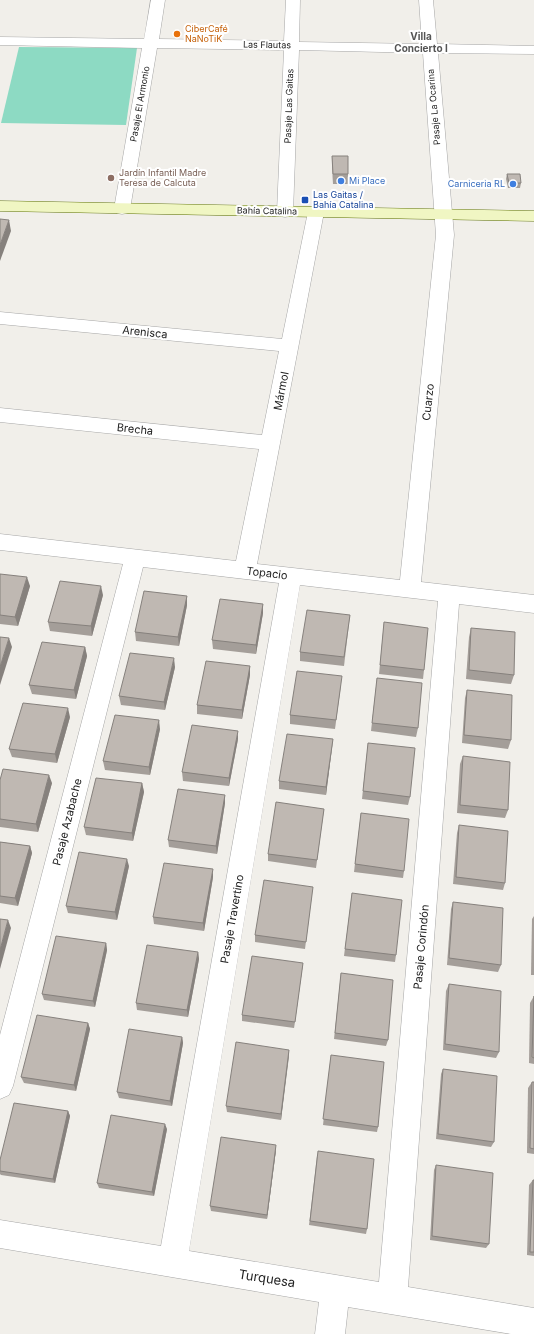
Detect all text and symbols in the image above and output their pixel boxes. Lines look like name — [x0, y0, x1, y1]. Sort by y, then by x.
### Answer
place label: CiberCafé NaNoTiK — [185, 23, 228, 44]
marker: CiberCafé NaNoTiK — [172, 29, 182, 39]
district label: Villa Concierto I — [394, 30, 448, 54]
street label: Las Flautas — [243, 39, 291, 50]
street label: Pasaje El Armonio — [127, 65, 152, 143]
street label: Pasaje Las Gaitas — [282, 68, 295, 144]
street label: Pasaje La Ocarina — [425, 68, 442, 146]
place label: Jardín Infantil Madre Teresa de Calcuta — [119, 167, 206, 188]
marker: Jardín Infantil Madre Teresa de Calcuta — [106, 173, 116, 183]
place label: Mi Place — [349, 175, 385, 186]
marker: Mi Place — [336, 176, 346, 186]
place label: Carniceria RL — [448, 178, 505, 189]
marker: Carniceria RL — [508, 179, 518, 189]
place label: Las Gaitas / Bahía Catalina — [313, 189, 373, 210]
marker: Las Gaitas / Bahía Catalina — [300, 195, 310, 205]
street label: Bahía Catalina — [237, 204, 297, 217]
street label: Arenisca — [122, 323, 168, 341]
street label: Mármol — [270, 370, 292, 412]
street label: Cuarzo — [419, 382, 437, 421]
street label: Brecha — [116, 420, 154, 438]
street label: Topacio — [246, 564, 289, 583]
street label: Pasaje Azabache — [49, 777, 85, 867]
street label: Pasaje Travertino — [217, 873, 247, 965]
street label: Pasaje Corindón — [410, 904, 432, 990]
street label: Turquesa — [238, 1266, 296, 1290]

